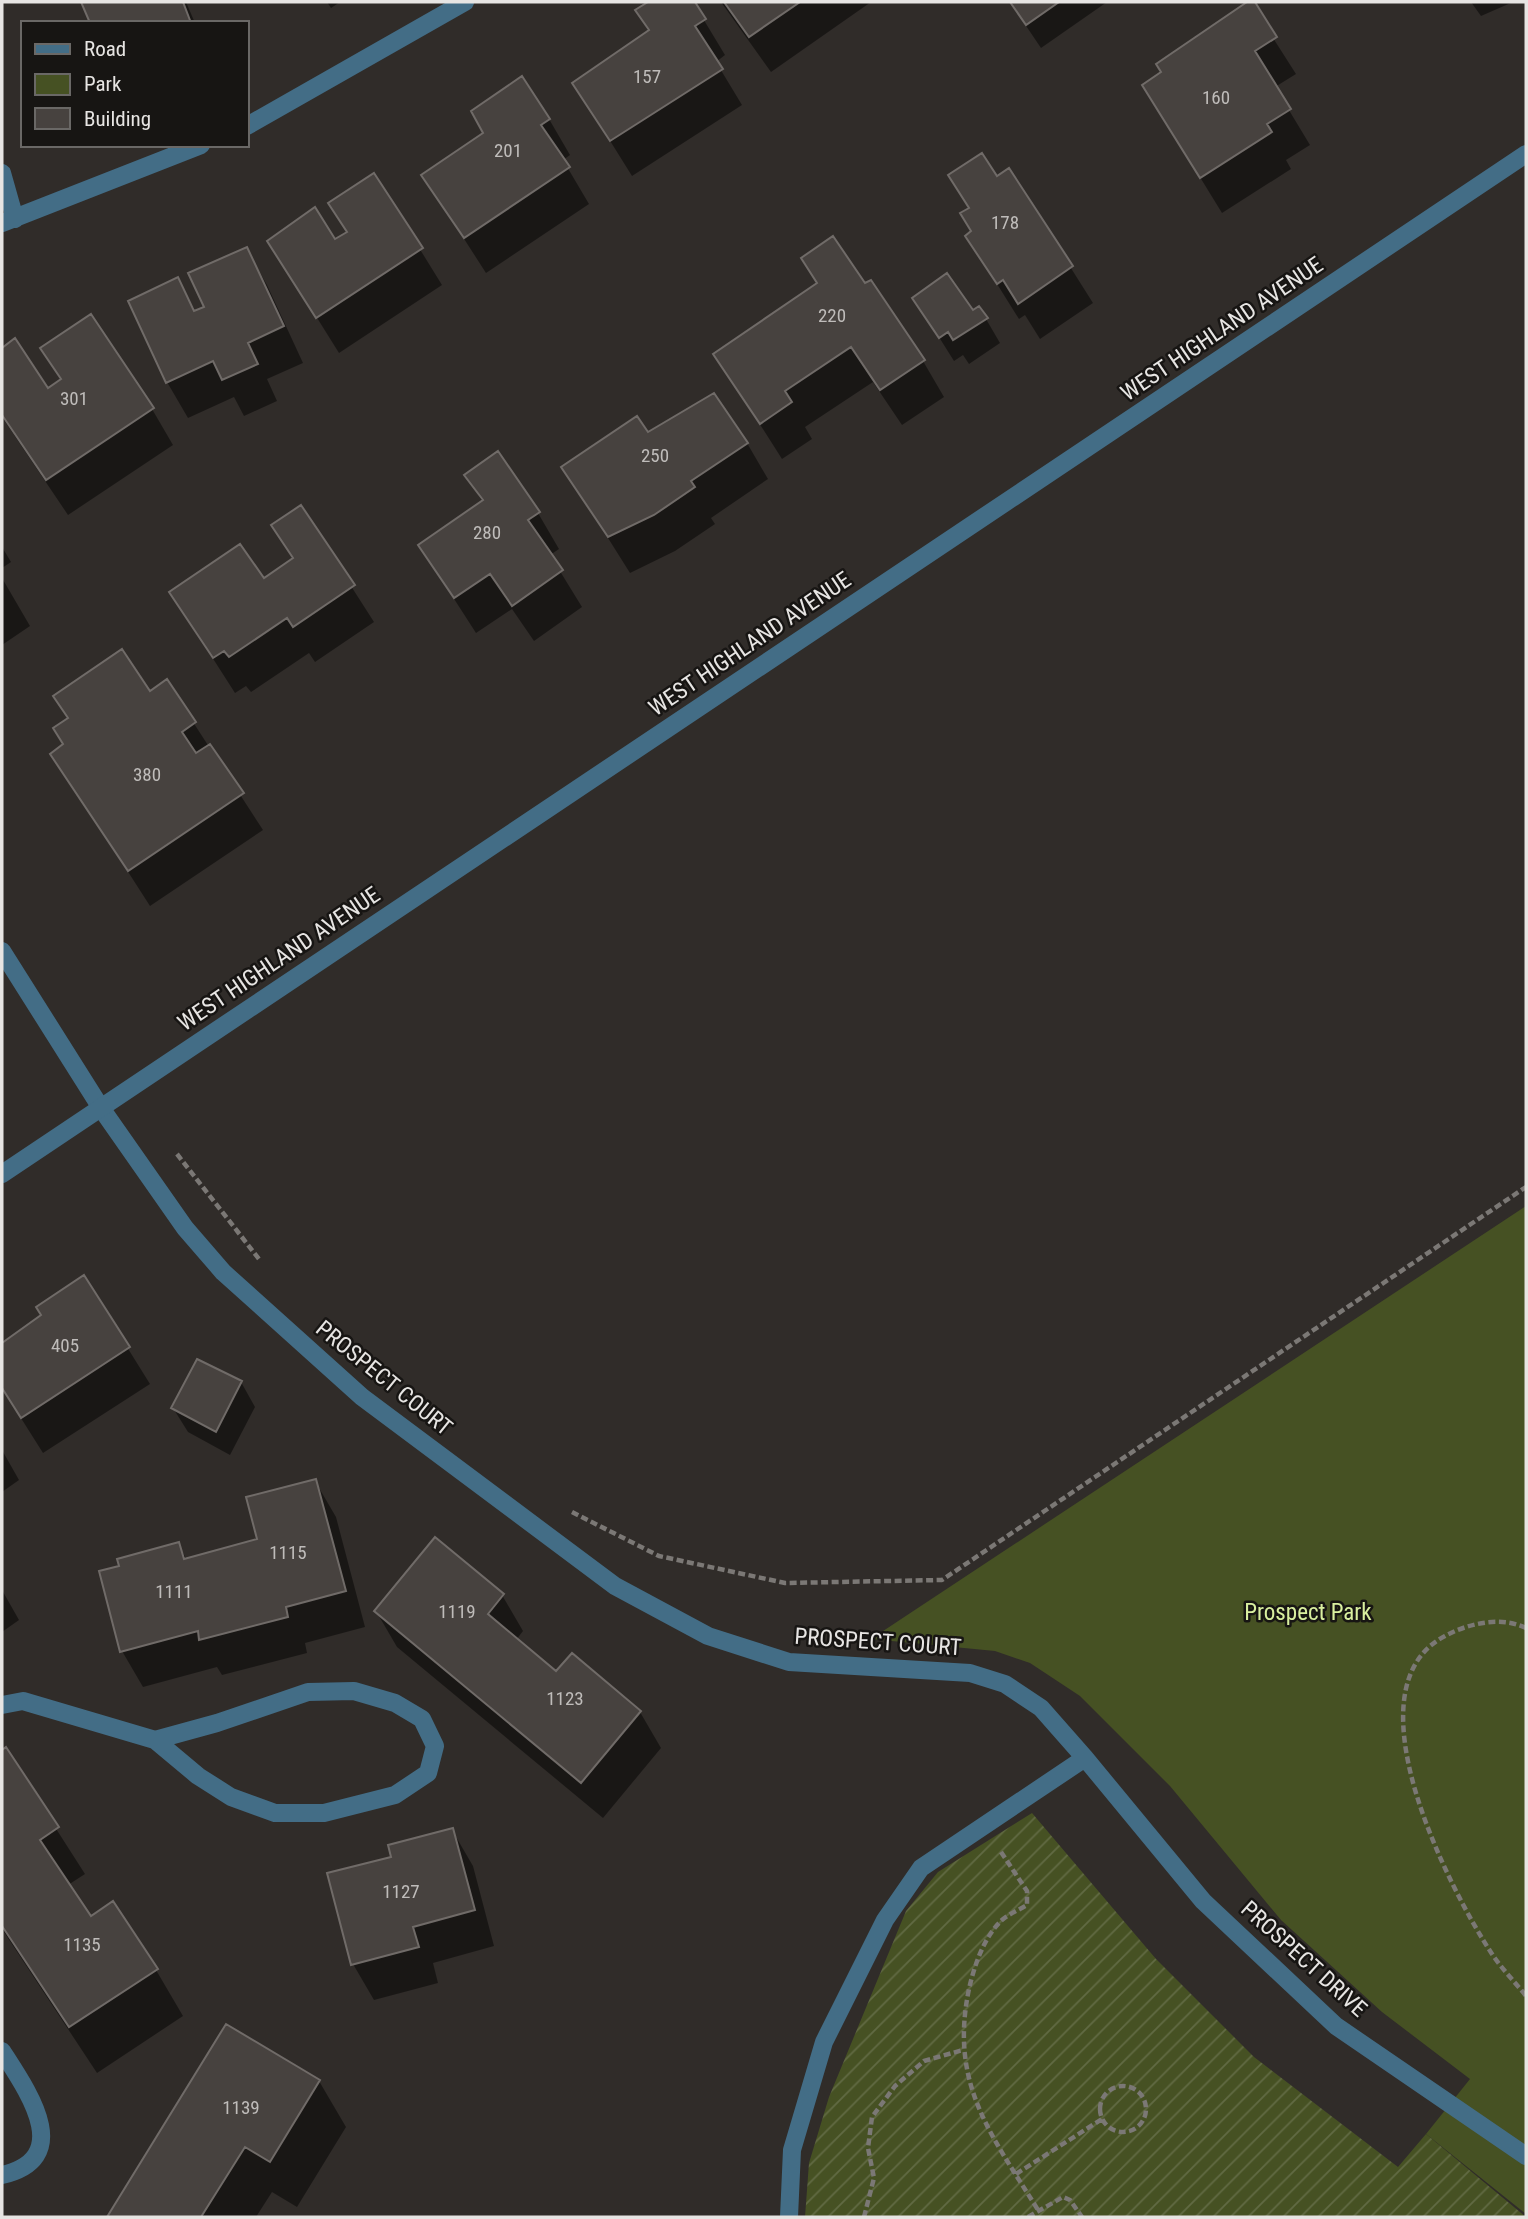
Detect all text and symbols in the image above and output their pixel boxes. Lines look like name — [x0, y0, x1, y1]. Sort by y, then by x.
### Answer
legend — [21, 21, 248, 147]
text: Road — [84, 37, 126, 61]
house number: 157 — [633, 65, 661, 88]
text: Park — [84, 72, 122, 96]
house number: 160 — [1202, 86, 1230, 109]
text: Building — [84, 107, 151, 131]
house number: 201 — [494, 139, 522, 162]
house number: 178 — [991, 211, 1019, 234]
street label: WEST HIGHLAND AVENUE — [1116, 251, 1328, 407]
house number: 220 — [818, 304, 846, 327]
house number: 301 — [60, 387, 88, 410]
house number: 250 — [641, 444, 669, 467]
house number: 280 — [473, 521, 501, 544]
street label: WEST HIGHLAND AVENUE — [644, 566, 856, 722]
house number: 380 — [133, 763, 161, 786]
street label: WEST HIGHLAND AVENUE — [173, 881, 385, 1037]
street label: PROSPECT COURT — [310, 1315, 458, 1441]
house number: 405 — [51, 1334, 79, 1357]
house number: 1115 — [269, 1541, 307, 1564]
house number: 1111 — [155, 1580, 193, 1603]
park label: Prospect Park — [1244, 1599, 1372, 1626]
house number: 1119 — [438, 1600, 476, 1623]
street label: PROSPECT COURT — [794, 1623, 962, 1661]
house number: 1123 — [546, 1687, 584, 1710]
house number: 1127 — [382, 1880, 420, 1903]
street label: PROSPECT DRIVE — [1236, 1895, 1372, 2023]
house number: 1135 — [63, 1933, 101, 1956]
house number: 1139 — [222, 2096, 260, 2119]

